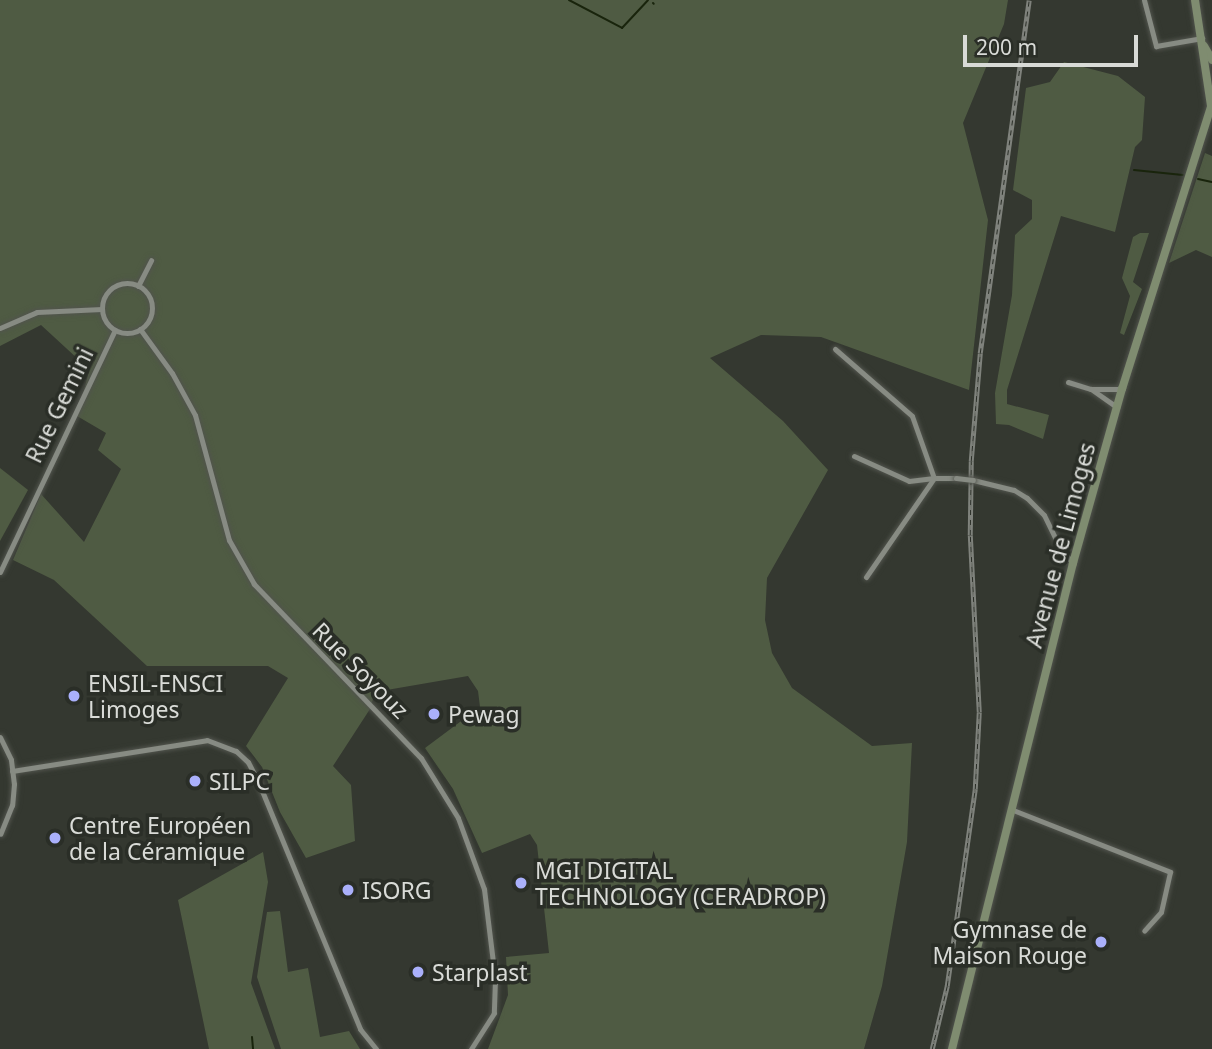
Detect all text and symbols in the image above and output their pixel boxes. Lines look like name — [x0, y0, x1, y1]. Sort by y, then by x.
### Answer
scale bar — [967, 21, 1142, 65]
text: 200 m — [976, 33, 1037, 61]
street label: Rue Gemini — [19, 343, 99, 467]
street label: Avenue de Limoges — [1019, 439, 1101, 651]
street label: Rue Soyouz — [307, 616, 415, 724]
place label: ENSIL-ENSCI Limoges — [88, 669, 223, 723]
marker: ENSIL-ENSCI Limoges — [66, 688, 82, 704]
place label: Pewag — [448, 700, 520, 728]
marker: Pewag — [426, 706, 442, 722]
place label: SILPC — [209, 767, 270, 795]
marker: SILPC — [187, 773, 203, 789]
place label: Centre Européen de la Céramique — [69, 811, 251, 865]
marker: Centre Européen de la Céramique — [47, 830, 63, 846]
place label: MGI DIGITAL TECHNOLOGY (CERADROP) — [535, 856, 826, 910]
marker: MGI DIGITAL TECHNOLOGY (CERADROP) — [513, 875, 529, 891]
place label: ISORG — [362, 876, 431, 904]
marker: ISORG — [340, 882, 356, 898]
place label: Gymnase de Maison Rouge — [933, 915, 1087, 969]
marker: Gymnase de Maison Rouge — [1093, 934, 1109, 950]
place label: Starplast — [432, 958, 528, 986]
marker: Starplast — [410, 964, 426, 980]

